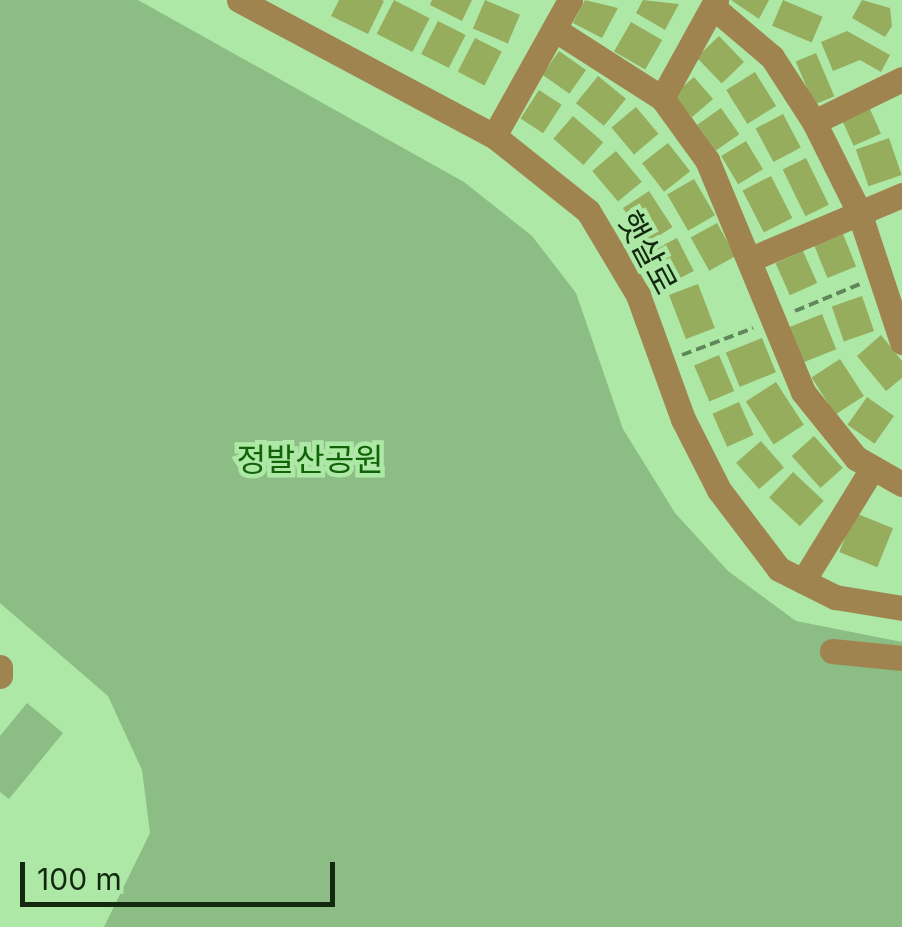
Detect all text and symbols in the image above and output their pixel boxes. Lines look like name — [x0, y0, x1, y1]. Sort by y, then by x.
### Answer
street label: 햇살로 — [609, 205, 685, 301]
park label: 정발산공원 — [236, 441, 384, 479]
scale bar — [25, 842, 340, 904]
text: 100 m — [37, 861, 122, 897]

